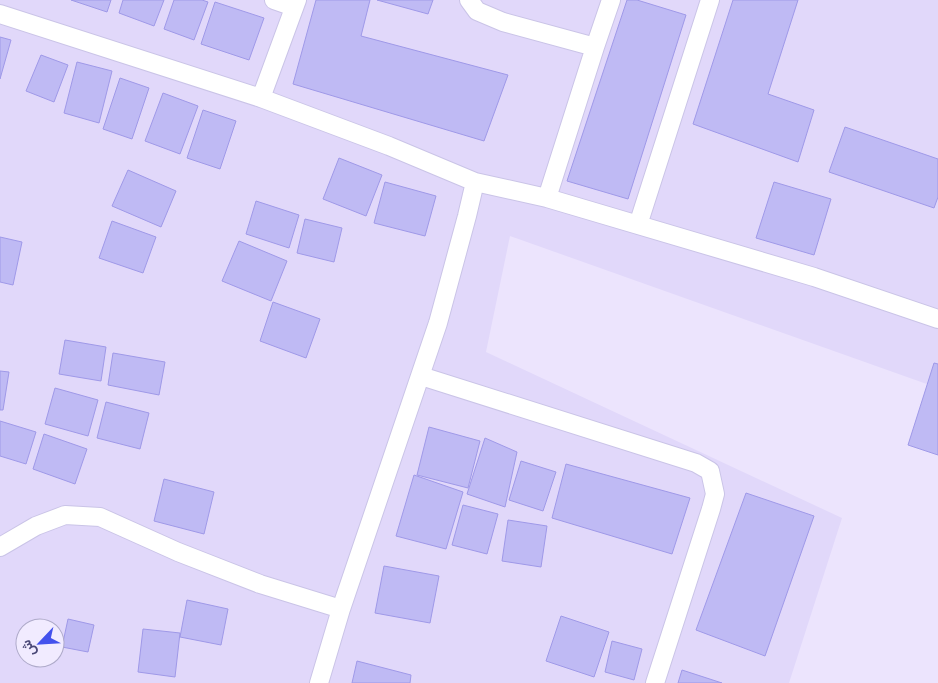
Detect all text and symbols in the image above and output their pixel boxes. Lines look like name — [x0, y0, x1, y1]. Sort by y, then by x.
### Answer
north arrow — [15, 618, 65, 668]
text: ش — [17, 637, 40, 660]

